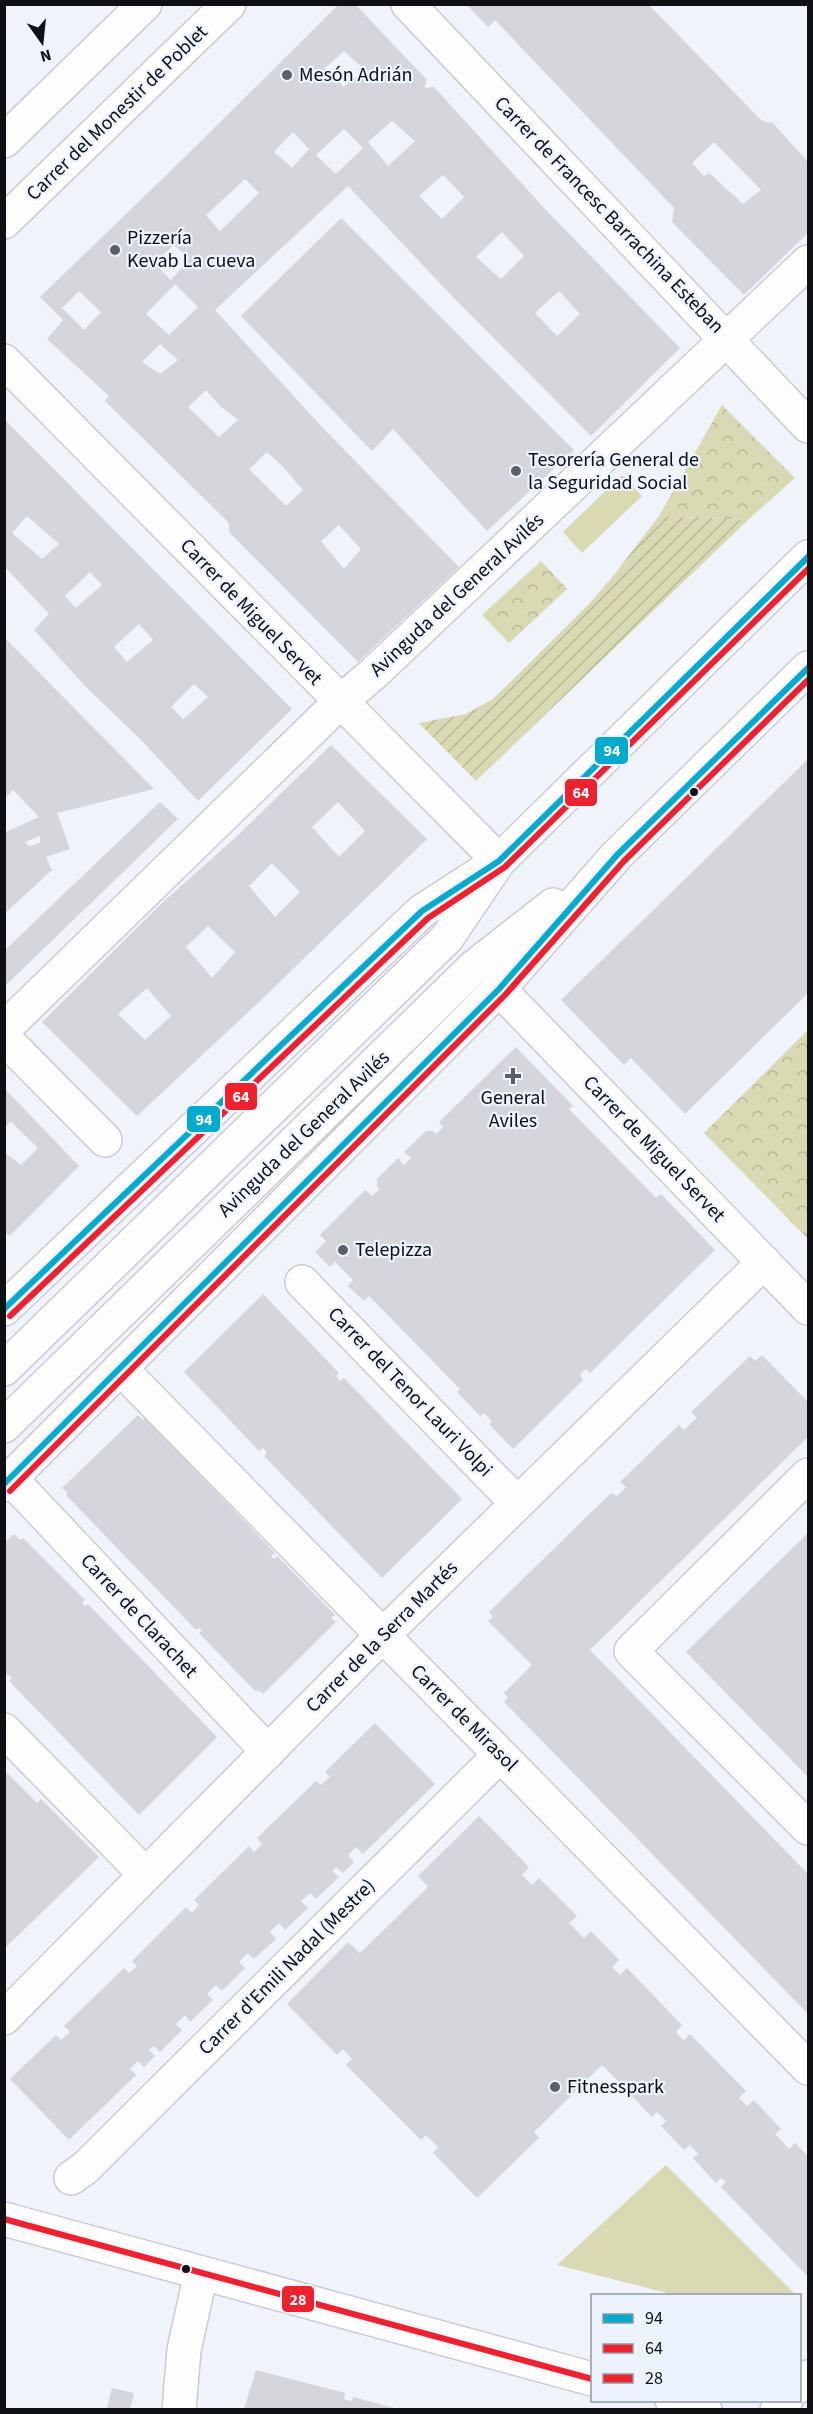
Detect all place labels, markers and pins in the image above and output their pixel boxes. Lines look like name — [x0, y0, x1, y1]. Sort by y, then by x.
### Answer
place label: Mesón Adrián — [299, 61, 412, 89]
marker: Mesón Adrián — [280, 68, 294, 82]
place label: Pizzería Kevab La cueva — [127, 224, 255, 275]
marker: Pizzería Kevab La cueva — [108, 243, 122, 257]
place label: Tesorería General de la Seguridad Social — [528, 446, 699, 497]
marker: Tesorería General de la Seguridad Social — [509, 464, 523, 478]
unlabelled marker — [688, 786, 700, 798]
marker: General Aviles — [506, 1069, 520, 1083]
place label: General Aviles — [481, 1084, 545, 1135]
place label: Telepizza — [355, 1236, 432, 1264]
marker: Telepizza — [336, 1243, 350, 1257]
place label: Fitnesspark — [567, 2073, 664, 2101]
marker: Fitnesspark — [548, 2080, 562, 2094]
unlabelled marker — [180, 2263, 192, 2275]

